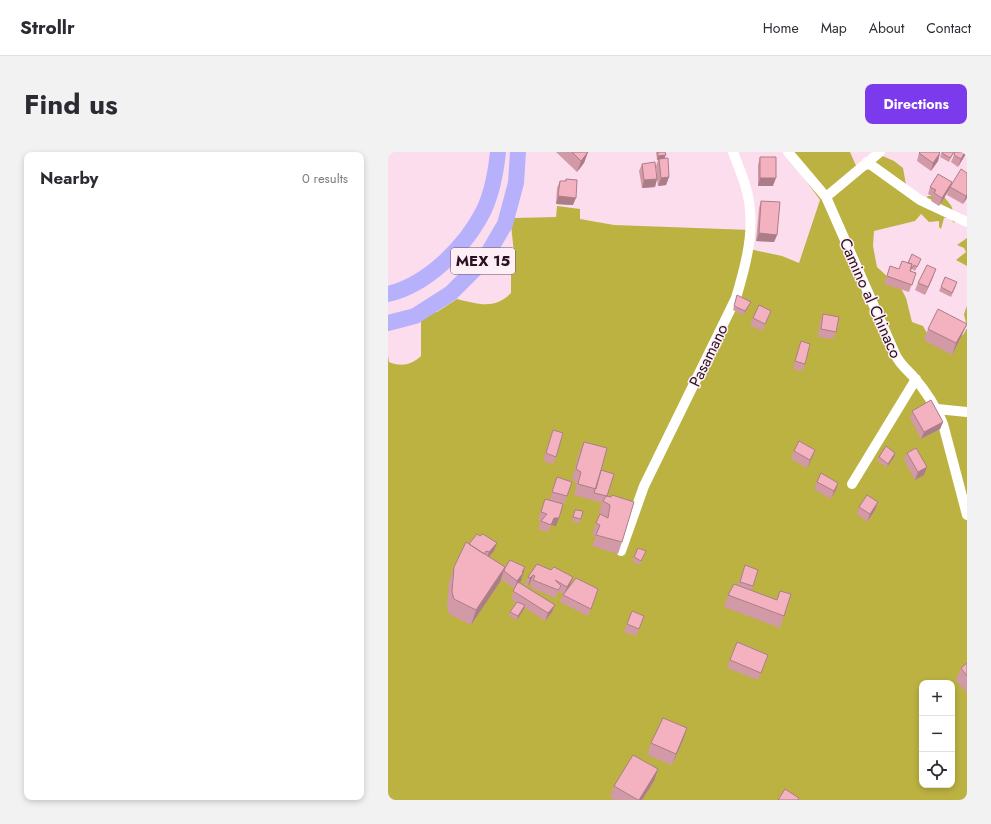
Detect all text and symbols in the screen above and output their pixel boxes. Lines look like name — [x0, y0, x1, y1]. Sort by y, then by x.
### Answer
text: Strollr — [20, 14, 75, 41]
text: Home — [763, 18, 799, 38]
text: Map — [821, 18, 847, 38]
text: About — [869, 18, 904, 38]
text: Contact — [926, 18, 971, 38]
text: Find us — [24, 84, 118, 125]
button: Directions — [865, 84, 967, 124]
text: Nearby — [40, 166, 98, 190]
text: 0 results — [302, 169, 348, 188]
street label: Camino al Chinaco — [834, 234, 907, 362]
road number: MEX 15 — [451, 248, 515, 274]
street label: Pasamano — [683, 320, 734, 391]
map controls — [919, 680, 955, 788]
button: + — [919, 680, 955, 716]
button: − — [919, 716, 955, 752]
button: locate — [919, 752, 955, 788]

